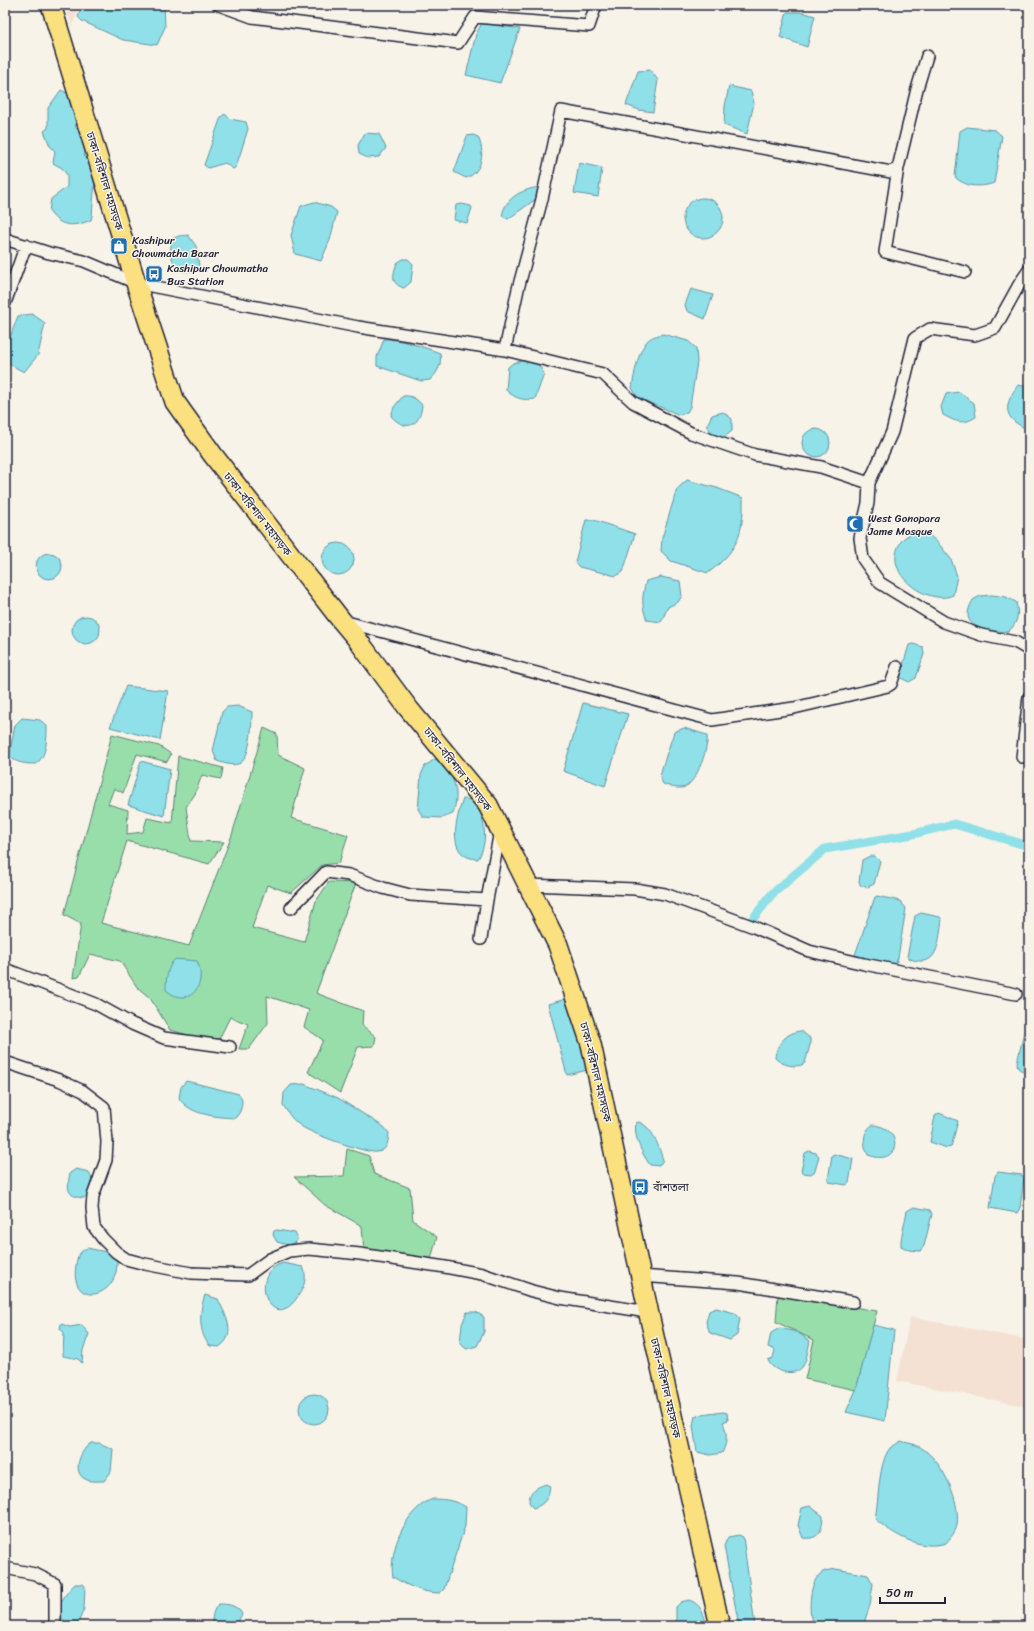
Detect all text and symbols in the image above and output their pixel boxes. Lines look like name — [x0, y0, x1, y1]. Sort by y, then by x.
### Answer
street label: ঢাকা-বরিশাল মহাসড়ক — [80, 128, 129, 233]
place label: Kashipur Chowmatha Bazar — [132, 231, 220, 263]
shop icon: Kashipur Chowmatha Bazar — [109, 236, 129, 256]
place label: Kashipur Chowmatha Bus Station — [167, 259, 269, 291]
bus stop icon: Kashipur Chowmatha Bus Station — [144, 264, 164, 284]
street label: ঢাকা-বরিশাল মহাসড়ক — [218, 467, 297, 561]
place label: West Gonopara Jame Mosque — [867, 509, 941, 541]
mosque icon: West Gonopara Jame Mosque — [845, 514, 865, 534]
street label: ঢাকা-বরিশাল মহাসড়ক — [418, 722, 497, 816]
street label: ঢাকা-বরিশাল মহাসড়ক — [574, 1019, 617, 1124]
bus stop icon: বাঁশতলা — [630, 1177, 650, 1197]
place label: বাঁশতলা — [652, 1178, 690, 1197]
street label: ঢাকা-বরিশাল মহাসড়ক — [645, 1335, 686, 1440]
scale bar — [880, 1579, 945, 1605]
text: 50 m — [886, 1582, 913, 1604]

